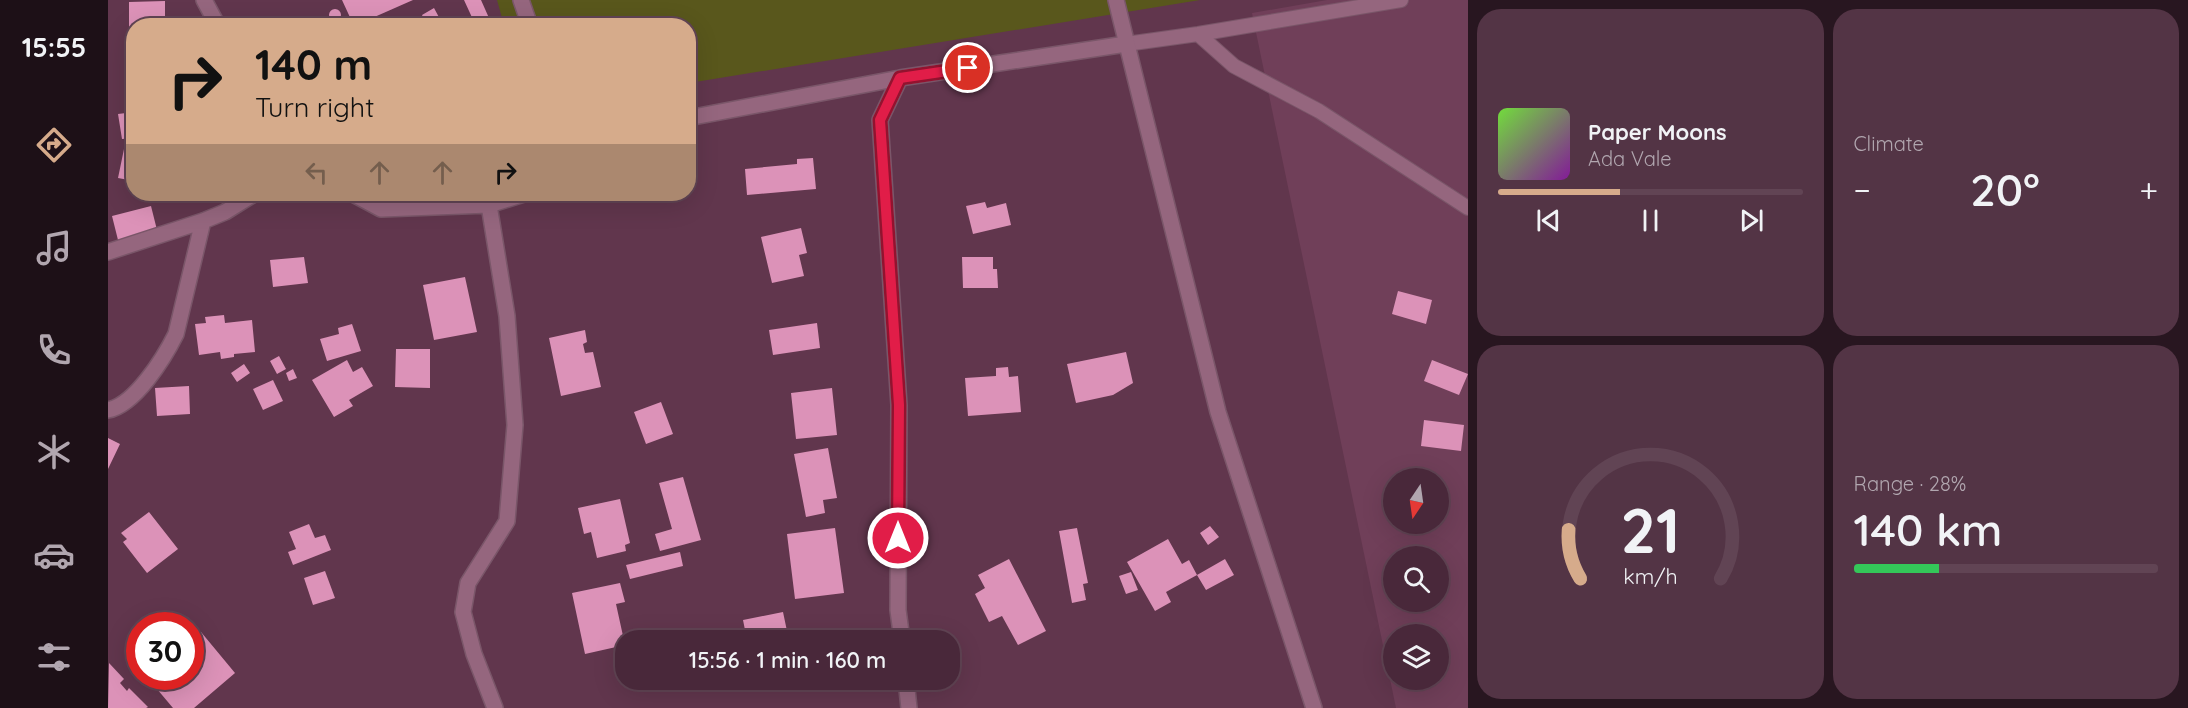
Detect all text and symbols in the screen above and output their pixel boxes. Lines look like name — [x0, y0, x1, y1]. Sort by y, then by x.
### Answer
text: 15:55 — [22, 30, 86, 64]
text: 140 m — [255, 38, 372, 91]
icon: right — [156, 42, 234, 120]
pin — [942, 42, 993, 93]
icon: arrive — [951, 51, 984, 84]
text: Turn right — [255, 90, 374, 124]
text: Paper Moons — [1588, 118, 1727, 146]
icon: directions — [33, 124, 75, 166]
text: Climate — [1854, 131, 1924, 156]
text: Ada Vale — [1588, 146, 1672, 171]
icon: left — [300, 156, 333, 189]
icon: ahead — [363, 156, 396, 189]
icon: ahead — [426, 156, 459, 189]
icon: right — [489, 156, 522, 189]
text: 20° — [1970, 161, 2040, 217]
text: − — [1854, 169, 1871, 210]
text: + — [2139, 169, 2158, 210]
icon: previous — [1532, 204, 1565, 237]
icon: pause — [1634, 204, 1667, 237]
icon: next — [1735, 204, 1768, 237]
icon: music — [33, 227, 75, 269]
icon: phone — [33, 329, 75, 371]
icon: climate — [33, 431, 75, 473]
north arrow — [1383, 468, 1449, 534]
map controls — [1383, 468, 1449, 690]
text: Range · 28% — [1854, 471, 1966, 496]
text: 21 — [1620, 491, 1680, 569]
text: 140 km — [1854, 501, 2002, 557]
position arrow — [866, 506, 930, 570]
icon: car — [33, 534, 75, 576]
button: search — [1383, 546, 1449, 612]
text: km/h — [1623, 563, 1677, 589]
speed limit sign: 30 — [126, 612, 204, 690]
button: layers — [1383, 624, 1449, 690]
icon: filters — [33, 636, 75, 678]
text: 15:56 · 1 min · 160 m — [689, 646, 886, 674]

